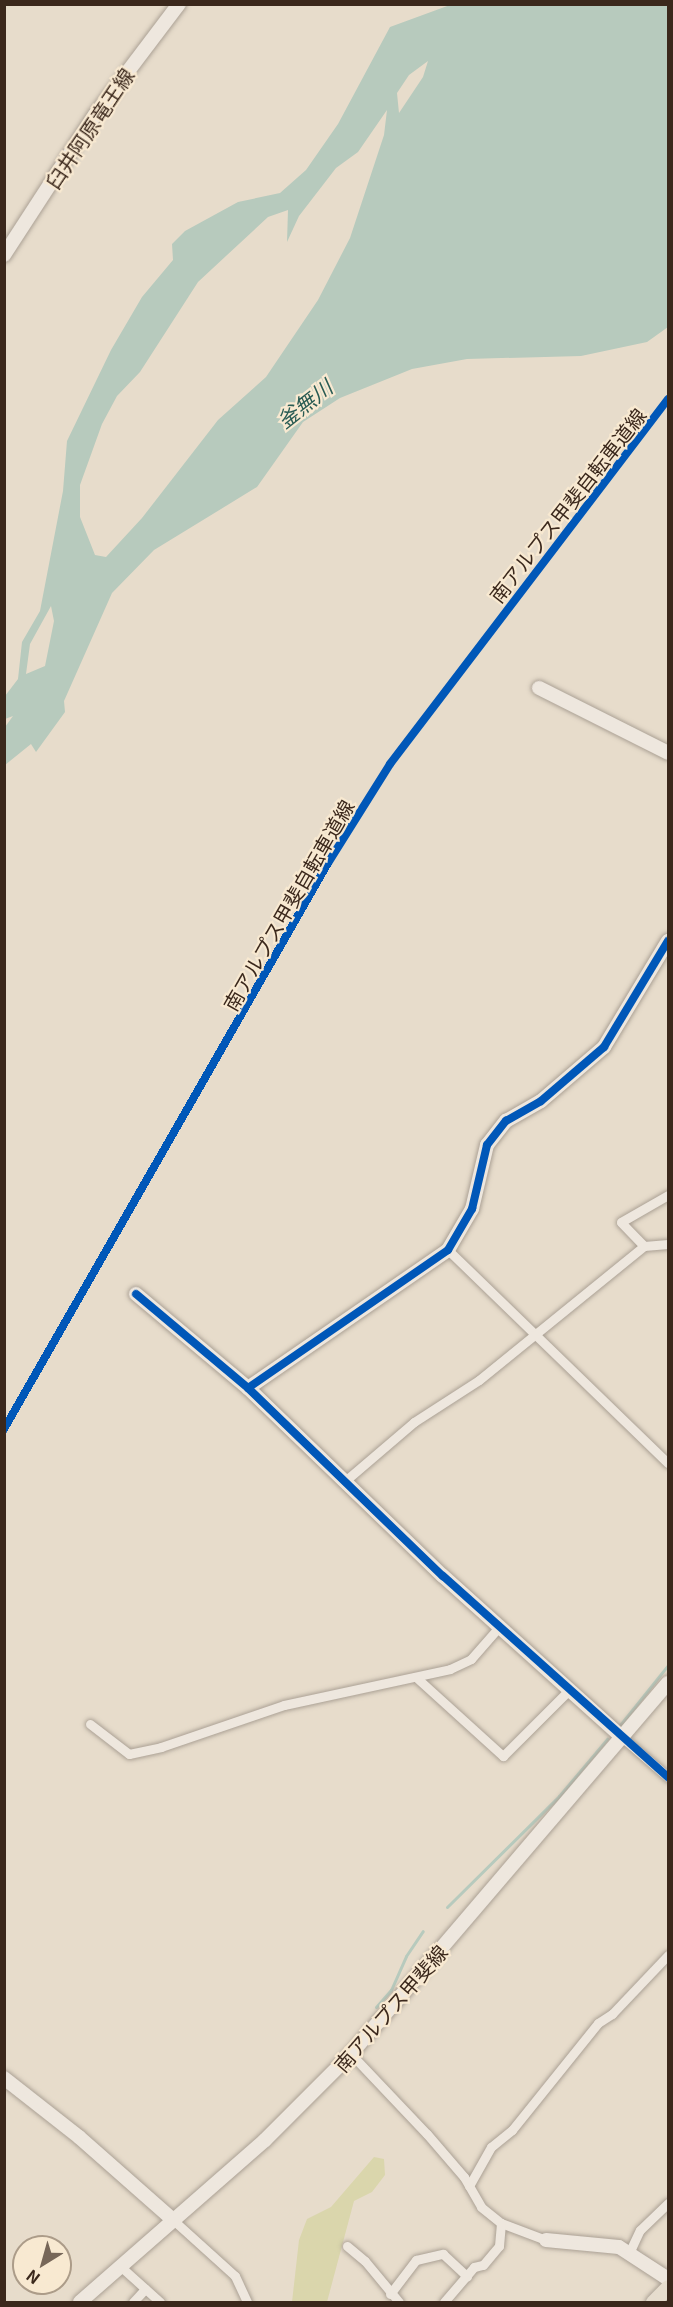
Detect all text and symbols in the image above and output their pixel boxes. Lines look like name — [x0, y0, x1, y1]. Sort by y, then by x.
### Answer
street label: 臼井阿原竜王線 — [40, 63, 138, 193]
water label: 釜無川 — [271, 374, 337, 432]
street label: 南アルプス甲斐自転車道線 — [484, 403, 650, 607]
street label: 南アルプス甲斐自転車道線 — [218, 795, 358, 1015]
street label: 南アルプス甲斐線 — [328, 1940, 452, 2076]
north arrow — [12, 2235, 72, 2295]
text: N — [20, 2265, 44, 2291]

